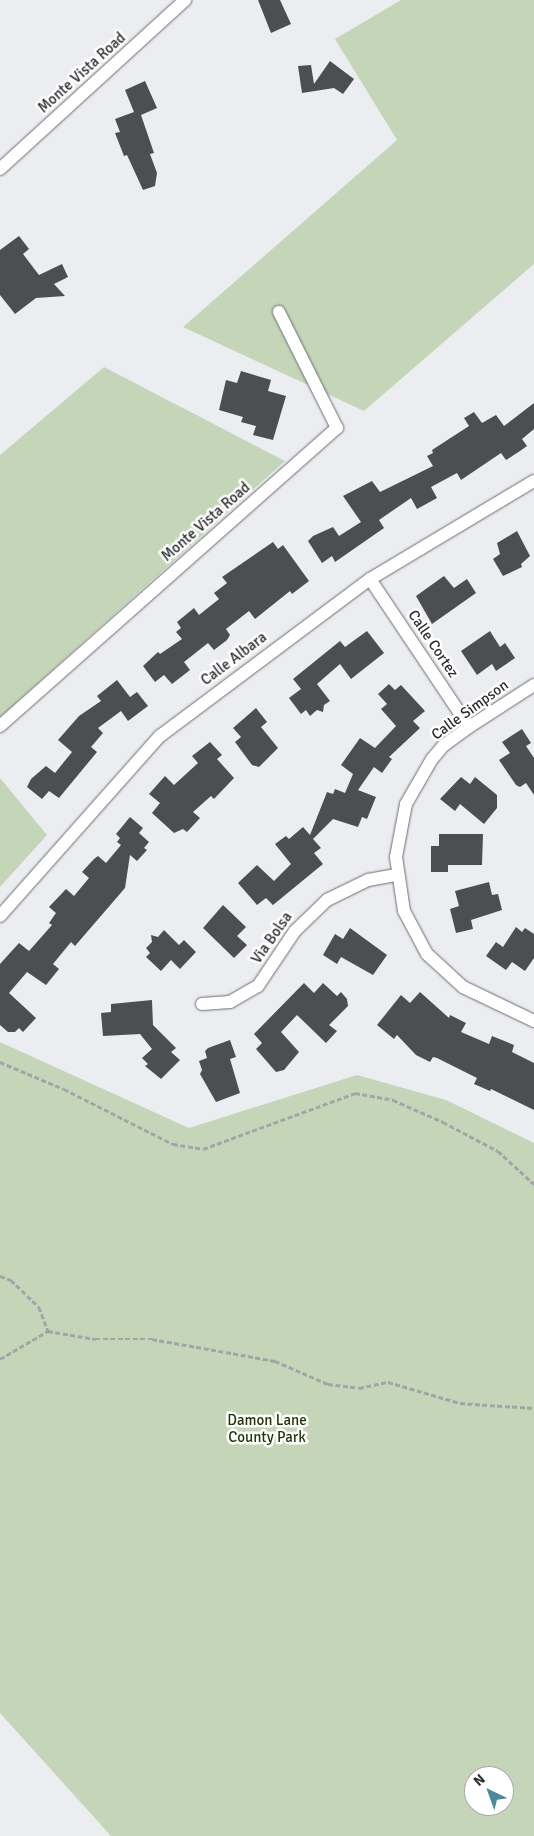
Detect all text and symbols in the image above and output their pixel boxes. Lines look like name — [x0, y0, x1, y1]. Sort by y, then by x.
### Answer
street label: Monte Vista Road — [35, 29, 129, 117]
street label: Monte Vista Road — [158, 479, 254, 565]
street label: Calle Cortez — [404, 607, 462, 681]
street label: Calle Albara — [198, 628, 270, 690]
street label: Calle Simpson — [428, 676, 512, 744]
street label: Via Bolsa — [248, 909, 296, 967]
park label: Damon Lane County Park — [227, 1411, 307, 1446]
north arrow — [464, 1766, 514, 1816]
text: N — [470, 1771, 489, 1790]

